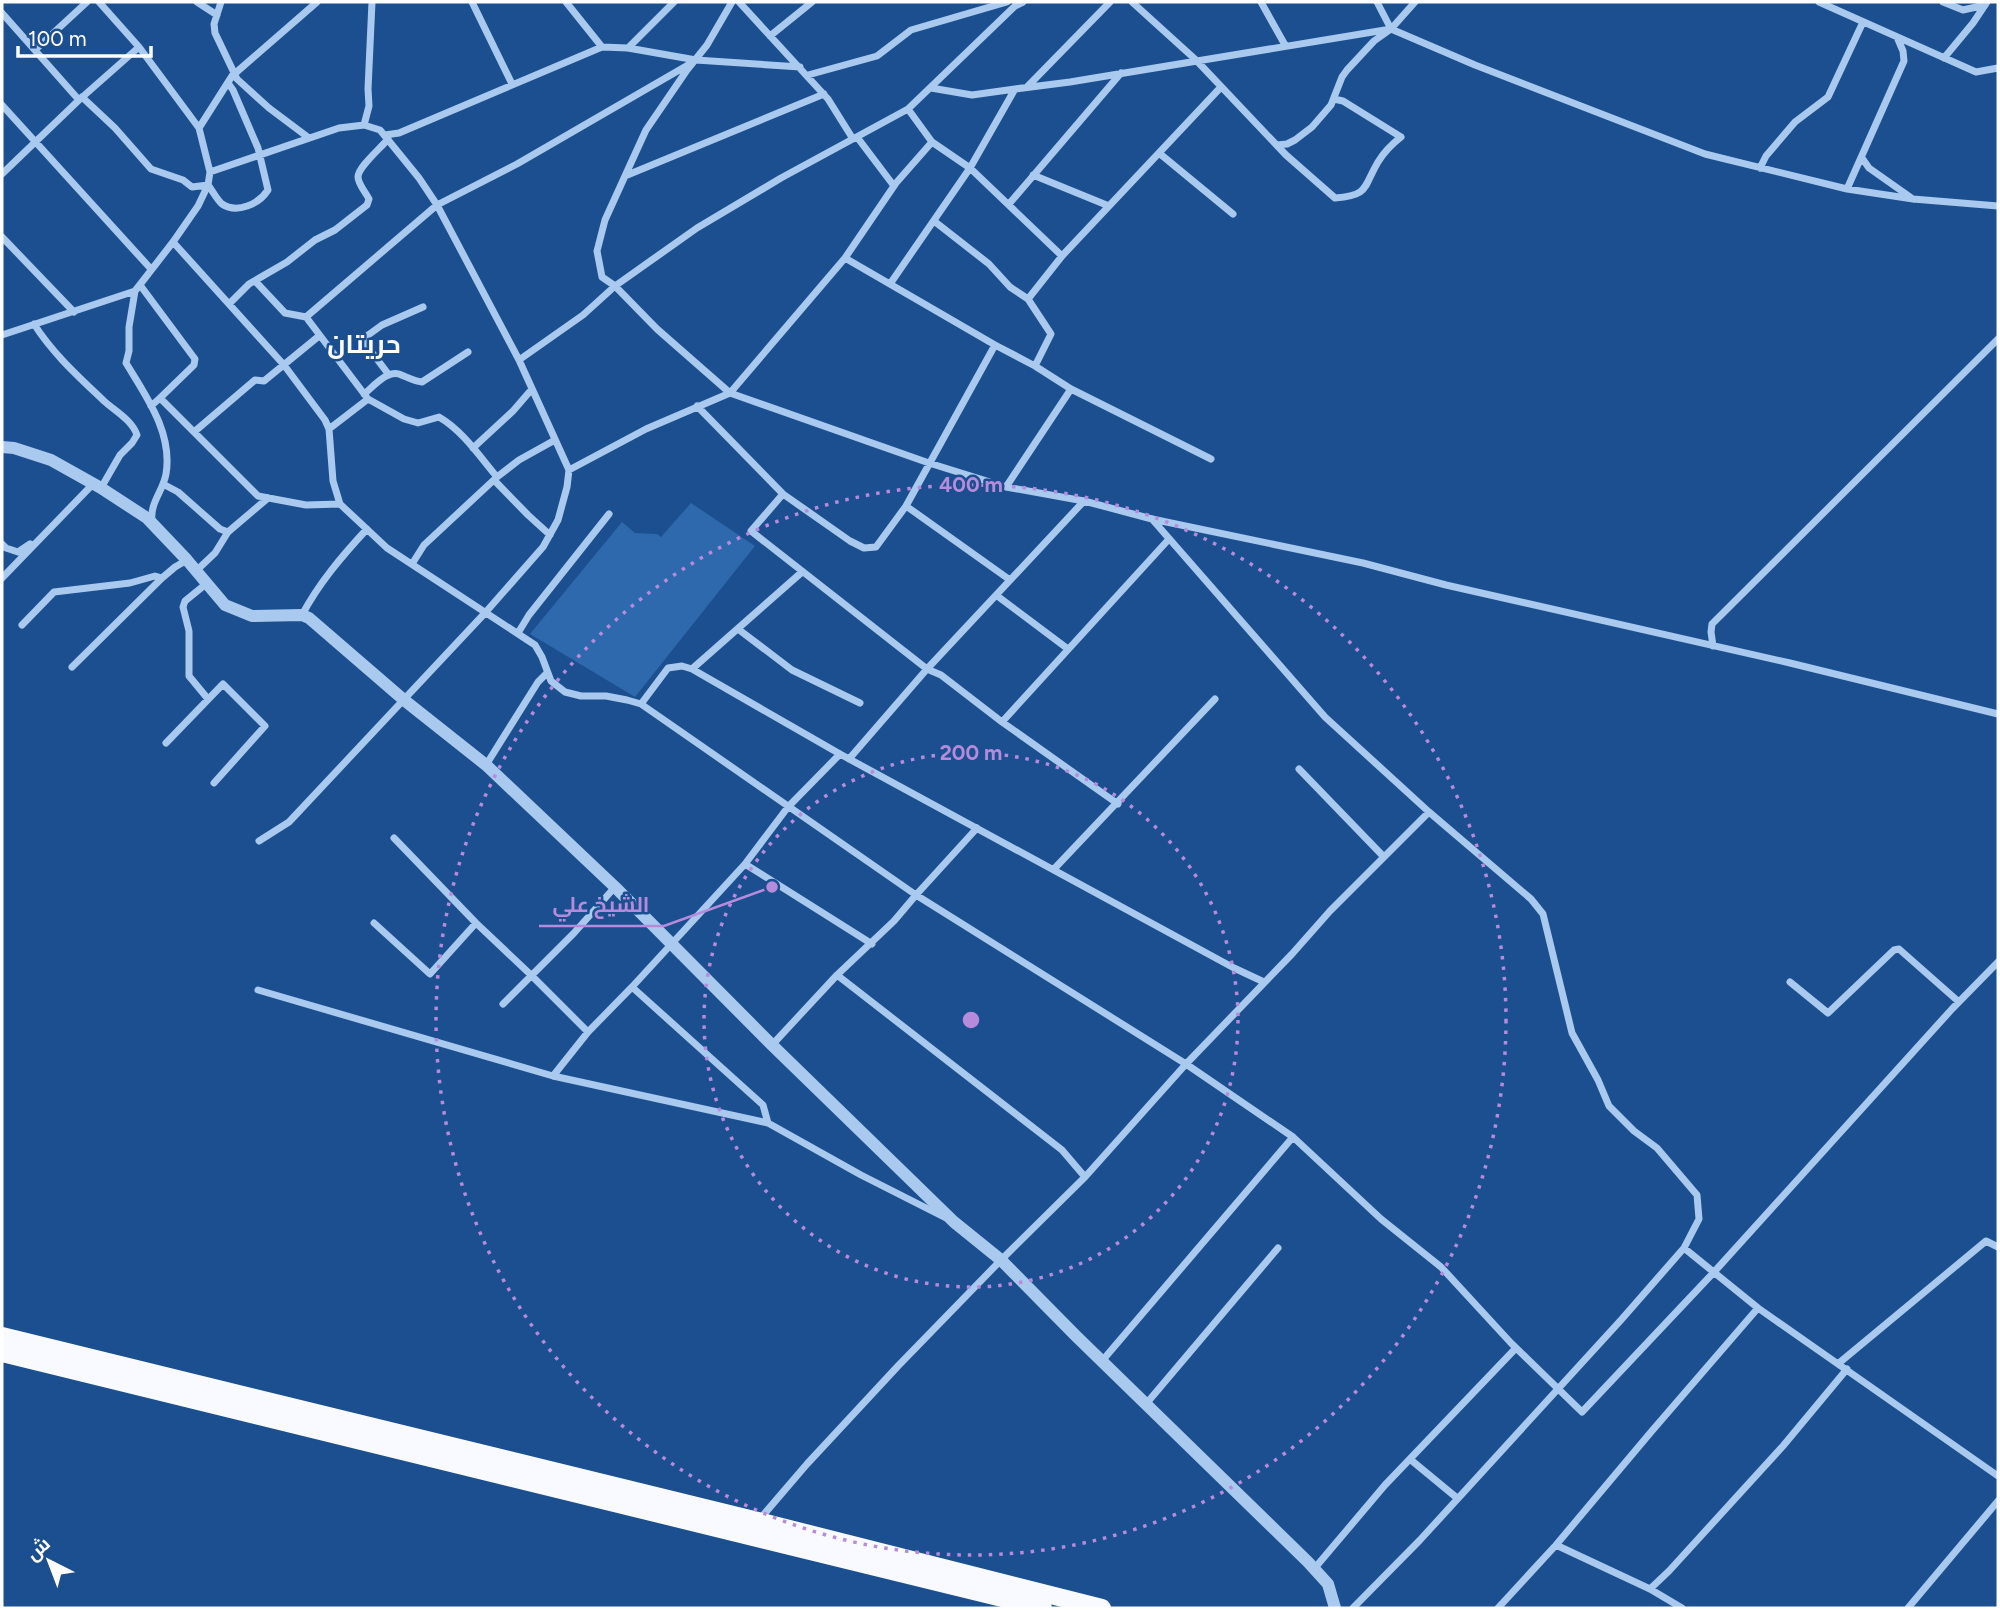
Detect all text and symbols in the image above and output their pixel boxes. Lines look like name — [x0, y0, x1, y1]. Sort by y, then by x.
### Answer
scale bar — [18, 14, 150, 58]
text: 100 m — [28, 26, 87, 51]
district label: حريتان — [327, 328, 401, 360]
text: 400 m — [939, 472, 1003, 497]
text: 200 m — [940, 740, 1002, 765]
callout: الشيخ علي — [539, 884, 664, 926]
text: الشيخ علي — [553, 892, 649, 922]
centre of rings — [959, 1008, 983, 1032]
north arrow — [14, 1526, 84, 1596]
text: ش — [21, 1532, 55, 1565]

